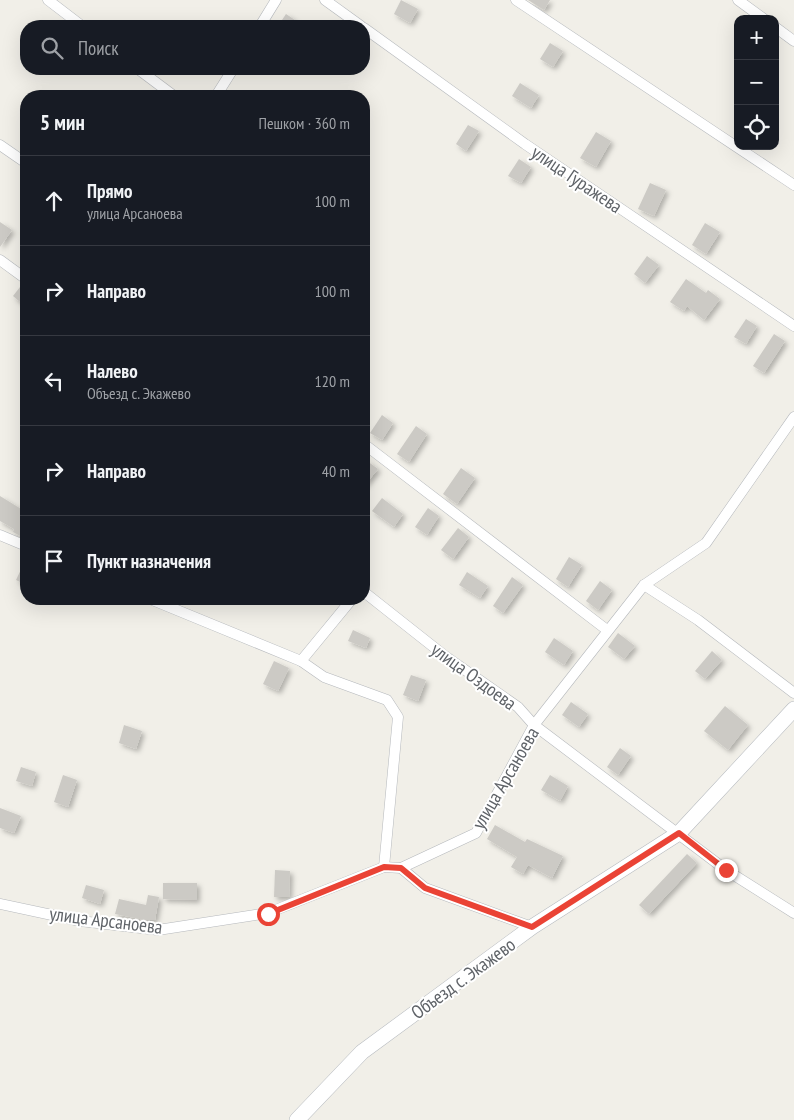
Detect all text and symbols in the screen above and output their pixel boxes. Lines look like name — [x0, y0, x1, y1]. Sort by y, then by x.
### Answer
map controls — [734, 15, 779, 150]
button: + — [734, 15, 779, 60]
search box — [20, 20, 370, 75]
icon: search — [38, 34, 66, 62]
text: Поиск — [78, 36, 119, 60]
button: − — [734, 60, 779, 105]
button: locate — [734, 105, 779, 150]
text: 5 мин — [40, 109, 85, 136]
text: Пешком · 360 m — [259, 113, 350, 133]
street label: улица Гуражева — [527, 140, 627, 218]
text: Прямо — [87, 179, 132, 203]
icon: ahead — [40, 187, 68, 215]
text: 100 m — [315, 191, 350, 211]
text: улица Арсаноева — [87, 203, 183, 223]
icon: right — [40, 277, 68, 305]
text: Направо — [87, 279, 146, 303]
text: 100 m — [315, 281, 350, 301]
text: Налево — [87, 359, 138, 383]
icon: left — [40, 367, 68, 395]
text: 120 m — [315, 371, 350, 391]
text: Объезд с. Экажево — [87, 383, 191, 403]
icon: right — [40, 457, 68, 485]
text: Направо — [87, 459, 146, 483]
text: 40 m — [322, 461, 350, 481]
icon: arrive — [40, 547, 68, 575]
text: Пункт назначения — [87, 549, 211, 573]
street label: улица Оздоева — [427, 637, 521, 715]
street label: улица Арсаноева — [466, 723, 544, 833]
route end — [715, 859, 738, 882]
street label: улица Арсаноева — [48, 901, 164, 939]
route start — [257, 903, 280, 926]
street label: Объезд с. Экажево — [406, 932, 520, 1024]

